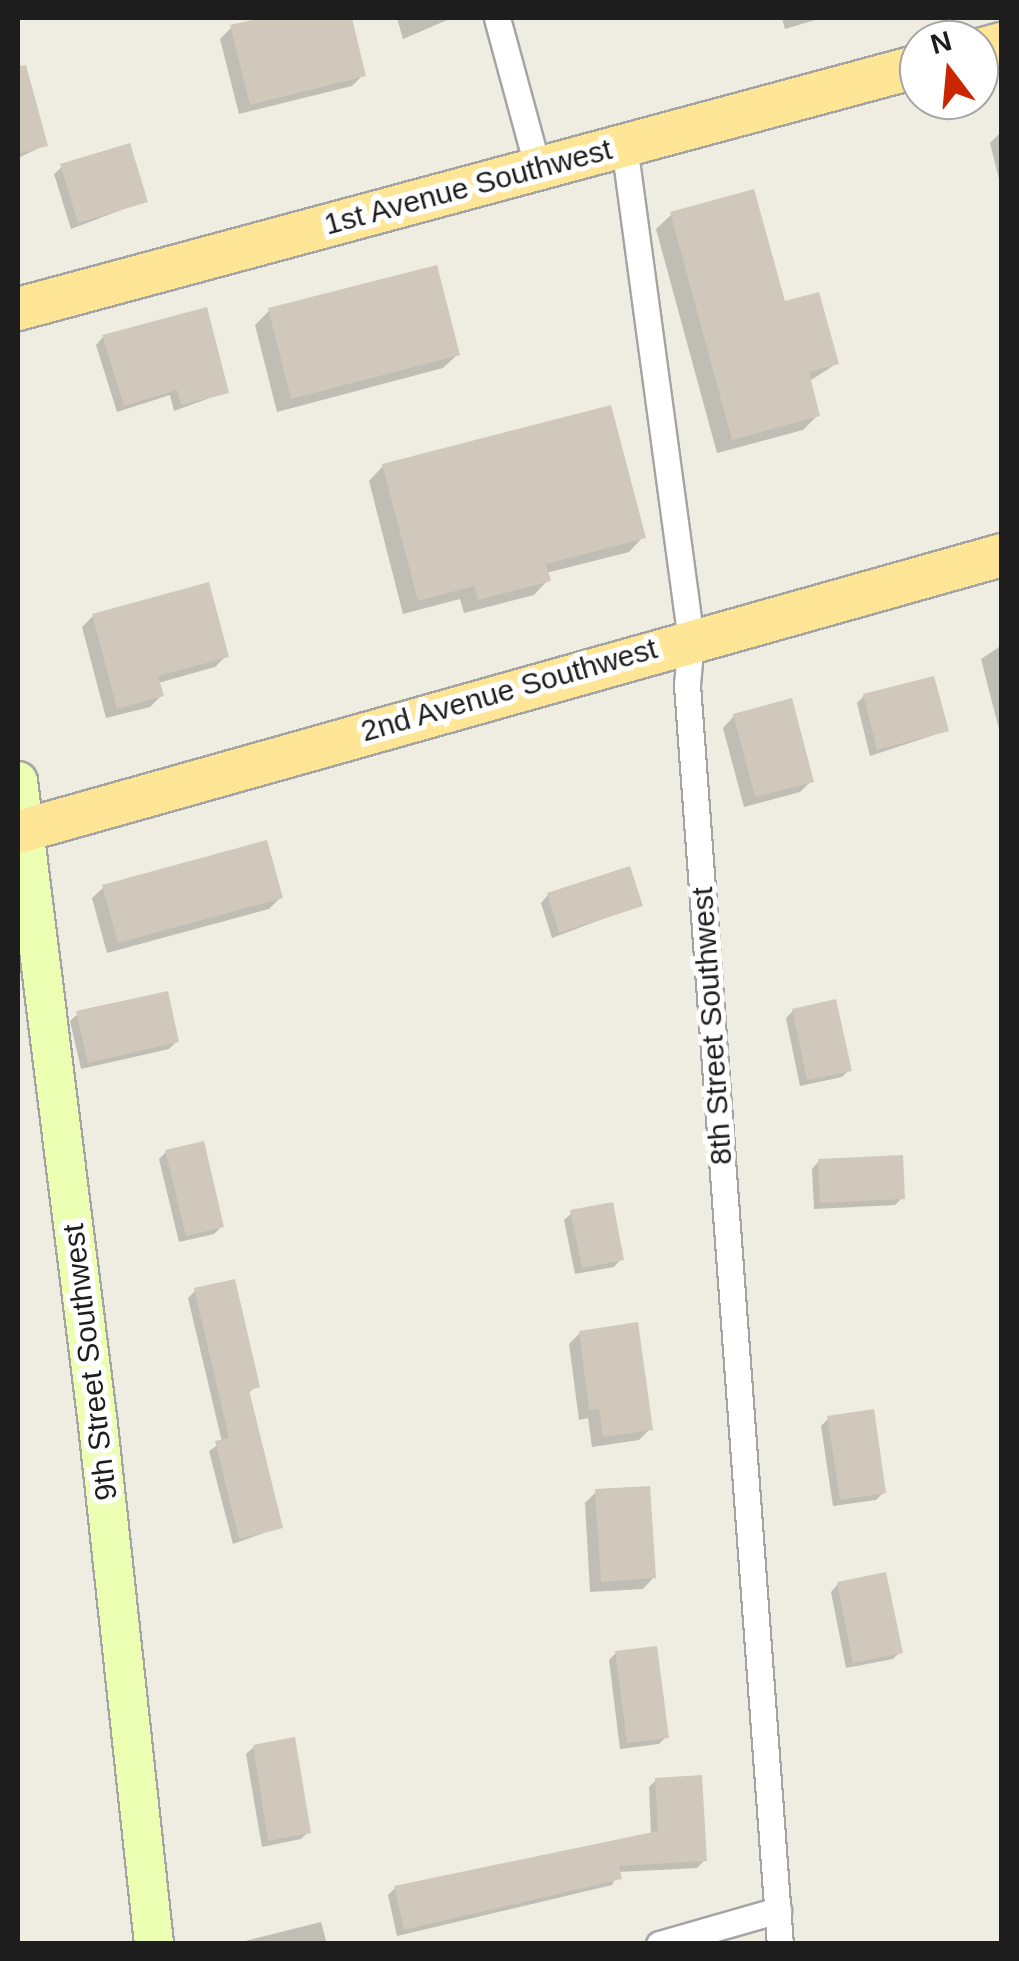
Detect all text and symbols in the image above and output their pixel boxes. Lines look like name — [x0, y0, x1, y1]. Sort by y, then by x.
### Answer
north arrow — [899, 20, 999, 120]
text: N — [927, 25, 955, 60]
street label: 1st Avenue Southwest — [319, 131, 617, 243]
street label: 2nd Avenue Southwest — [356, 630, 662, 750]
street label: 8th Street Southwest — [684, 886, 740, 1166]
street label: 9th Street Southwest — [55, 1222, 125, 1502]

